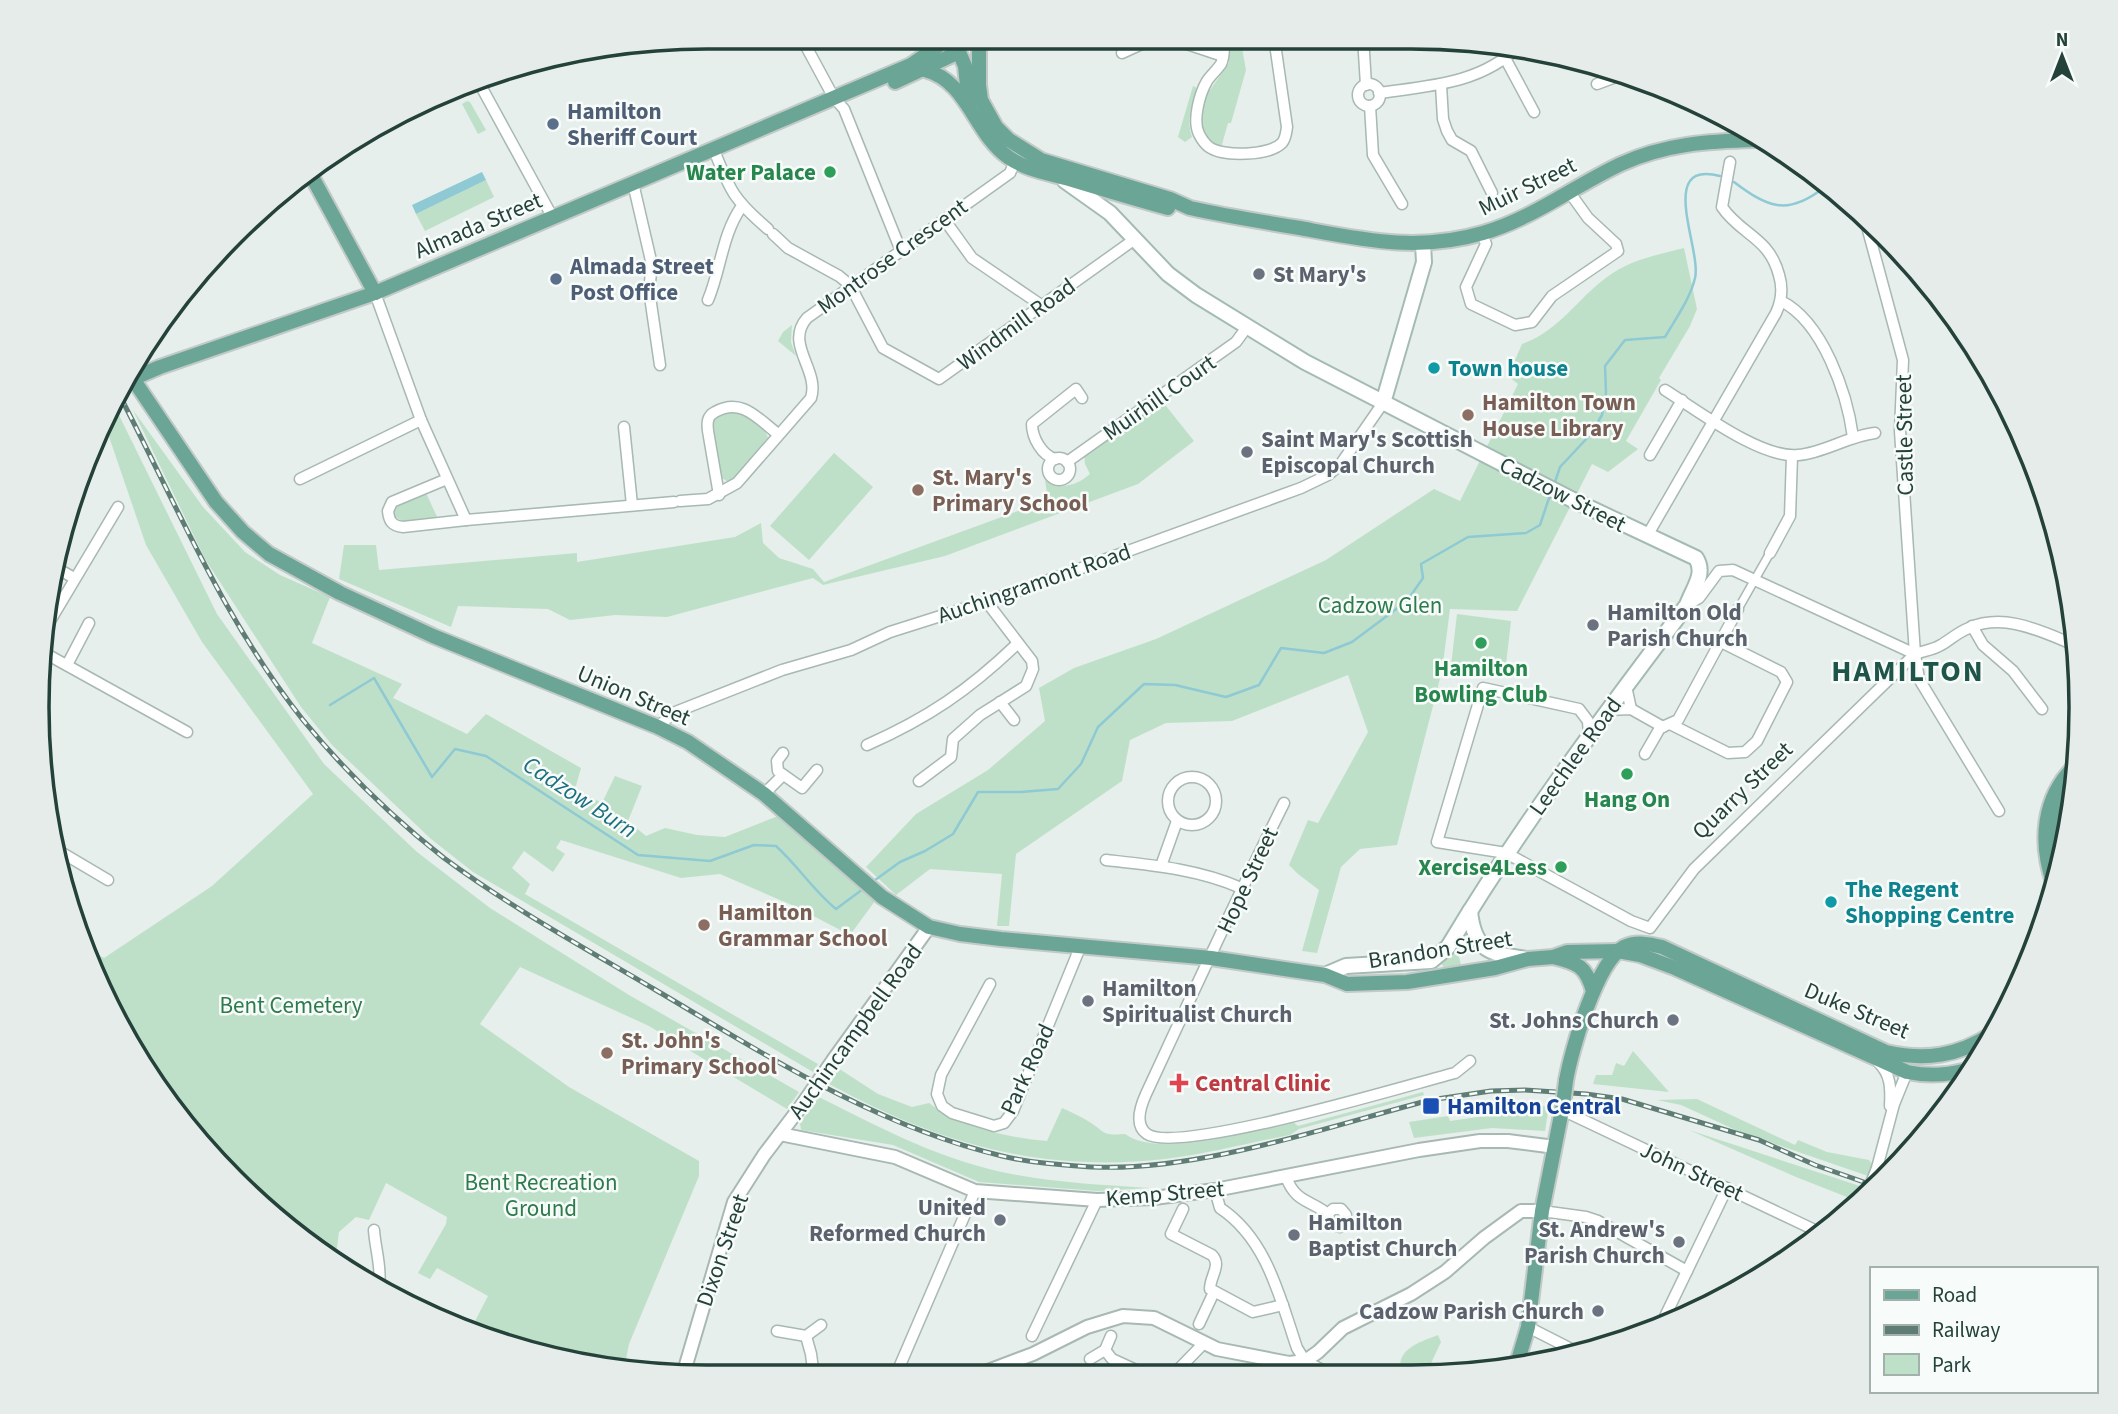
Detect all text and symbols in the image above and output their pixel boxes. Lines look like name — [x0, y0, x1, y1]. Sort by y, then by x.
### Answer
north arrow — [2027, 21, 2097, 91]
text: N — [2056, 27, 2068, 54]
place label: Hamilton Sheriff Court — [567, 95, 697, 154]
marker: Hamilton Sheriff Court — [545, 116, 561, 132]
street label: Muir Street — [1473, 148, 1582, 224]
place label: Water Palace — [686, 156, 816, 189]
marker: Water Palace — [822, 164, 838, 180]
street label: Almada Street — [409, 184, 547, 267]
street label: Montrose Crescent — [810, 190, 975, 322]
place label: Almada Street Post Office — [569, 250, 714, 309]
place label: St Mary's — [1273, 258, 1366, 291]
marker: St Mary's — [1251, 266, 1267, 282]
street label: Windmill Road — [950, 270, 1082, 379]
marker: Almada Street Post Office — [548, 271, 564, 287]
street label: Muirhill Court — [1096, 346, 1223, 449]
place label: Town house — [1448, 352, 1568, 385]
marker: Town house — [1426, 360, 1442, 376]
street label: Castle Street — [1887, 374, 1922, 496]
place label: Hamilton Town House Library — [1482, 386, 1636, 445]
marker: Hamilton Town House Library — [1460, 407, 1476, 423]
place label: Saint Mary's Scottish Episcopal Church — [1261, 423, 1473, 482]
marker: Saint Mary's Scottish Episcopal Church — [1239, 444, 1255, 460]
street label: Cadzow Street — [1494, 448, 1632, 541]
place label: St. Mary's Primary School — [932, 461, 1088, 520]
marker: St. Mary's Primary School — [910, 482, 926, 498]
street label: Auchingramont Road — [933, 535, 1135, 632]
park label: Cadzow Glen — [1318, 589, 1442, 622]
place label: Hamilton Old Parish Church — [1607, 596, 1748, 655]
marker: Hamilton Old Parish Church — [1585, 617, 1601, 633]
marker: Hamilton Bowling Club — [1473, 635, 1489, 651]
district label: HAMILTON — [1831, 650, 1985, 693]
place label: Hamilton Bowling Club — [1414, 652, 1548, 711]
street label: Union Street — [572, 657, 696, 734]
street label: Leechlee Road — [1521, 690, 1630, 822]
street label: Quarry Street — [1685, 734, 1800, 847]
water label: Cadzow Burn — [516, 747, 644, 847]
marker: Hang On — [1619, 766, 1635, 782]
place label: Hang On — [1584, 783, 1670, 816]
street label: Hope Street — [1208, 821, 1287, 939]
place label: Xercise4Less — [1418, 851, 1547, 884]
marker: Xercise4Less — [1553, 859, 1569, 875]
place label: The Regent Shopping Centre — [1845, 873, 2015, 932]
marker: The Regent Shopping Centre — [1823, 894, 1839, 910]
place label: Hamilton Grammar School — [718, 896, 888, 955]
marker: Hamilton Grammar School — [696, 917, 712, 933]
street label: Brandon Street — [1366, 922, 1515, 977]
street label: Auchincampbell Road — [780, 937, 930, 1126]
place label: Hamilton Spiritualist Church — [1102, 972, 1292, 1031]
street label: Duke Street — [1799, 974, 1915, 1047]
park label: Bent Cemetery — [220, 989, 363, 1022]
marker: Hamilton Spiritualist Church — [1080, 993, 1096, 1009]
place label: St. Johns Church — [1489, 1004, 1659, 1037]
marker: St. Johns Church — [1665, 1012, 1681, 1028]
street label: Park Road — [992, 1018, 1063, 1120]
place label: St. John's Primary School — [621, 1024, 777, 1083]
marker: St. John's Primary School — [599, 1045, 615, 1061]
place label: Central Clinic — [1195, 1067, 1331, 1100]
marker: Central Clinic — [1169, 1073, 1189, 1093]
place label: Hamilton Central — [1447, 1090, 1621, 1123]
marker: Hamilton Central — [1421, 1096, 1441, 1116]
street label: John Street — [1635, 1133, 1749, 1210]
park label: Bent Recreation Ground — [464, 1166, 618, 1225]
street label: Kemp Street — [1105, 1172, 1226, 1215]
street label: Dixon Street — [688, 1189, 757, 1311]
place label: United Reformed Church — [809, 1191, 986, 1250]
place label: Hamilton Baptist Church — [1308, 1206, 1457, 1265]
marker: United Reformed Church — [992, 1212, 1008, 1228]
place label: St. Andrew's Parish Church — [1524, 1213, 1665, 1272]
marker: Hamilton Baptist Church — [1286, 1227, 1302, 1243]
marker: St. Andrew's Parish Church — [1671, 1234, 1687, 1250]
legend — [1870, 1267, 2097, 1393]
text: Road — [1932, 1280, 1977, 1310]
place label: Cadzow Parish Church — [1359, 1295, 1584, 1328]
marker: Cadzow Parish Church — [1590, 1303, 1606, 1319]
text: Railway — [1932, 1315, 2000, 1345]
text: Park — [1932, 1350, 1972, 1380]

